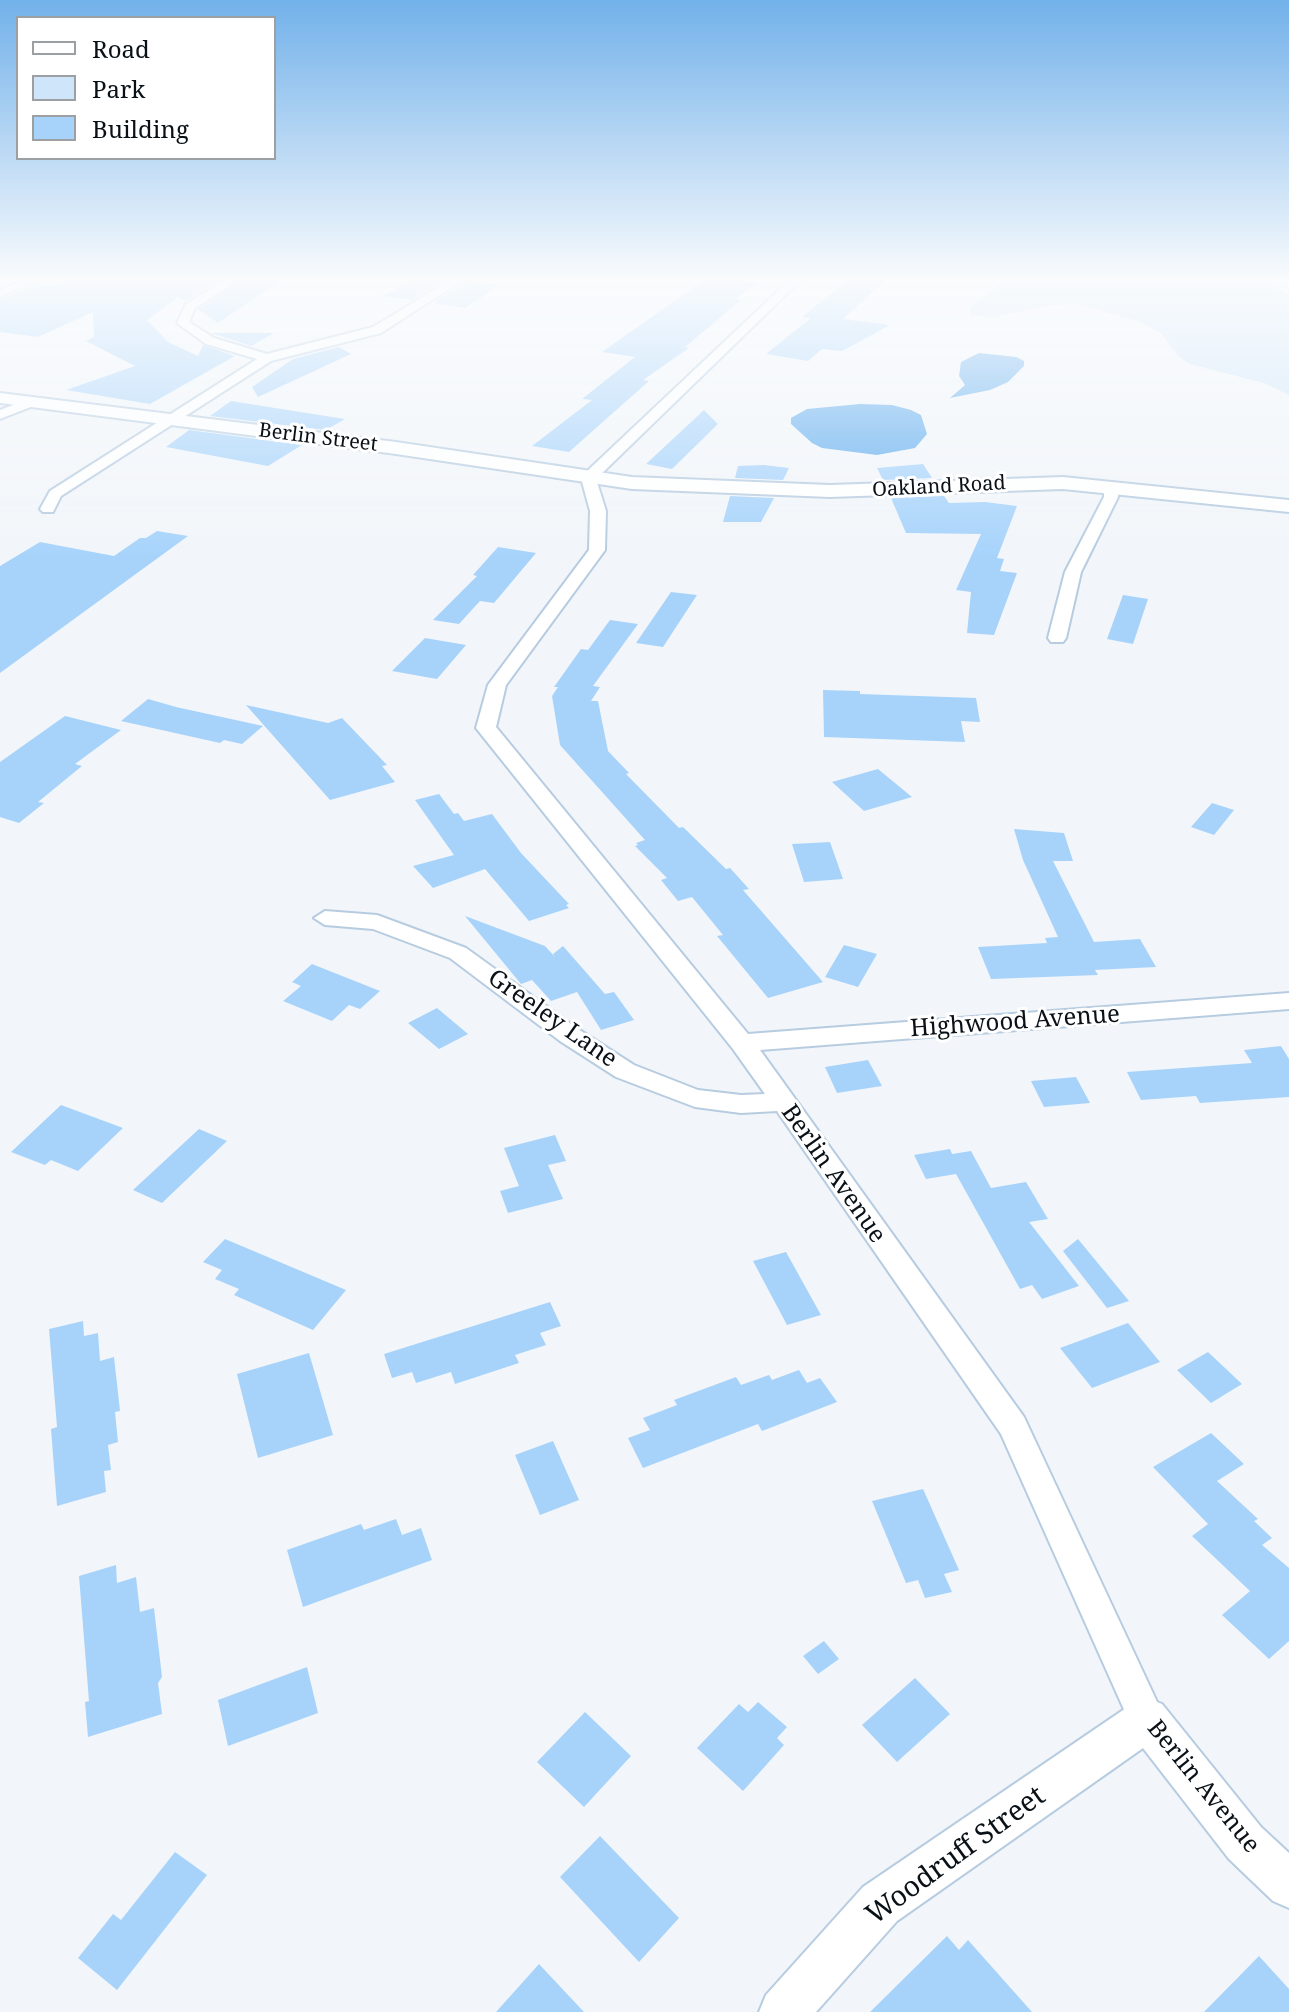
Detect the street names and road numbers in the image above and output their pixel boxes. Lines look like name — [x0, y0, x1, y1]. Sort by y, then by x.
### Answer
street label: Berlin Street — [257, 419, 379, 457]
street label: Oakland Road — [872, 472, 1006, 502]
street label: Greeley Lane — [482, 964, 622, 1074]
street label: Highwood Avenue — [909, 1000, 1121, 1044]
street label: Berlin Avenue — [775, 1099, 891, 1249]
street label: Berlin Avenue — [1141, 1715, 1265, 1859]
street label: Woodruff Street — [860, 1780, 1052, 1932]

